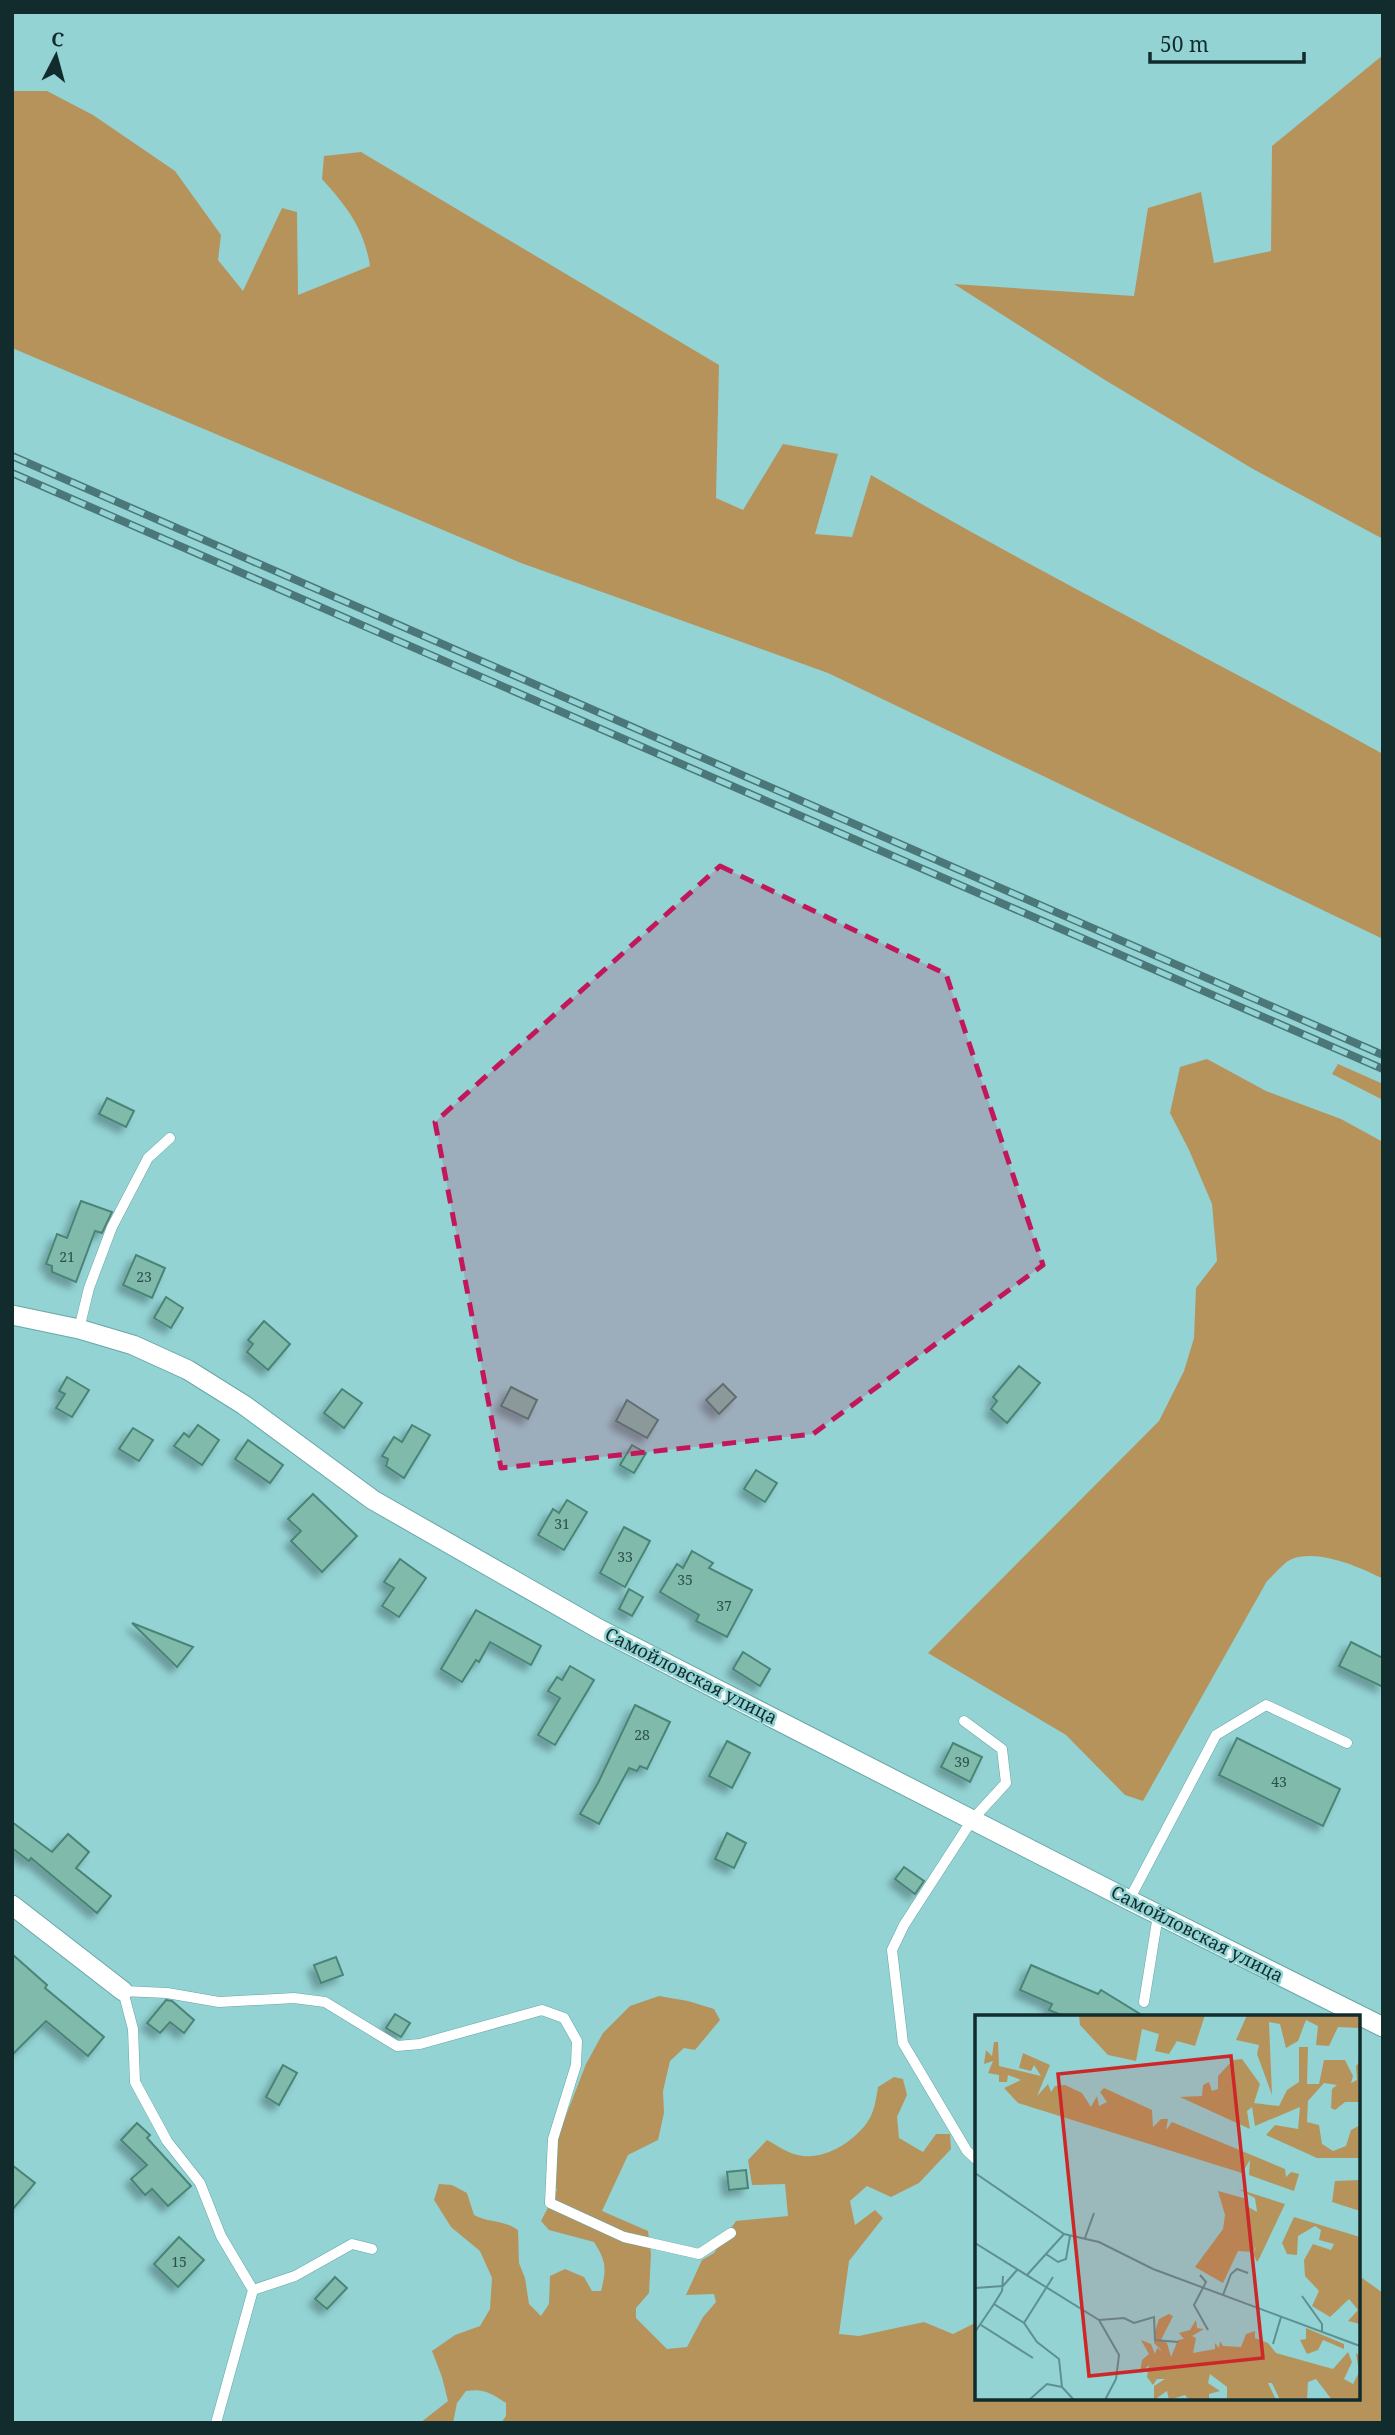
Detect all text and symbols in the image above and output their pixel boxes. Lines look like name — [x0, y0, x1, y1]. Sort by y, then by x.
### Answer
north arrow — [21, 21, 91, 91]
scale bar — [1150, 21, 1304, 65]
text: С — [50, 26, 65, 53]
text: 50 m — [1160, 30, 1209, 58]
house number: 21 — [59, 1247, 75, 1266]
house number: 23 — [136, 1267, 152, 1286]
house number: 31 — [554, 1514, 570, 1533]
house number: 33 — [617, 1547, 633, 1566]
house number: 35 — [677, 1570, 693, 1589]
house number: 37 — [716, 1596, 732, 1615]
street label: Самойловская улица — [601, 1621, 782, 1729]
house number: 28 — [634, 1725, 650, 1744]
house number: 39 — [954, 1752, 970, 1771]
house number: 43 — [1271, 1772, 1287, 1791]
street label: Самойловская улица — [1107, 1879, 1288, 1987]
inset map — [975, 2015, 1360, 2400]
house number: 15 — [171, 2252, 187, 2271]

